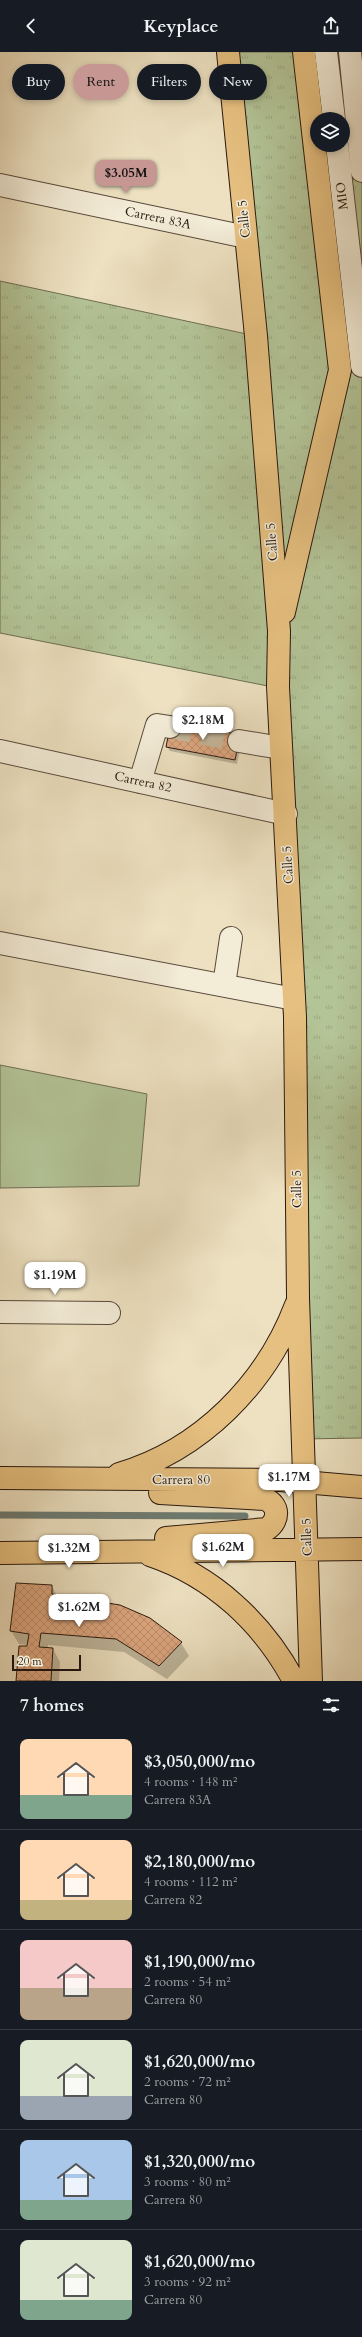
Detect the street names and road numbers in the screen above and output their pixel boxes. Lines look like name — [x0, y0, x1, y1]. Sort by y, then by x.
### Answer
street label: MIO — [331, 181, 353, 211]
street label: Calle 5 — [233, 199, 255, 239]
street label: Carrera 83A — [123, 202, 194, 234]
street label: Calle 5 — [262, 522, 282, 562]
street label: Carrera 82 — [113, 767, 174, 797]
street label: Calle 5 — [278, 845, 298, 885]
street label: Calle 5 — [288, 1170, 306, 1208]
street label: Carrera 80 — [152, 1471, 210, 1489]
street label: Calle 5 — [297, 1518, 317, 1556]

